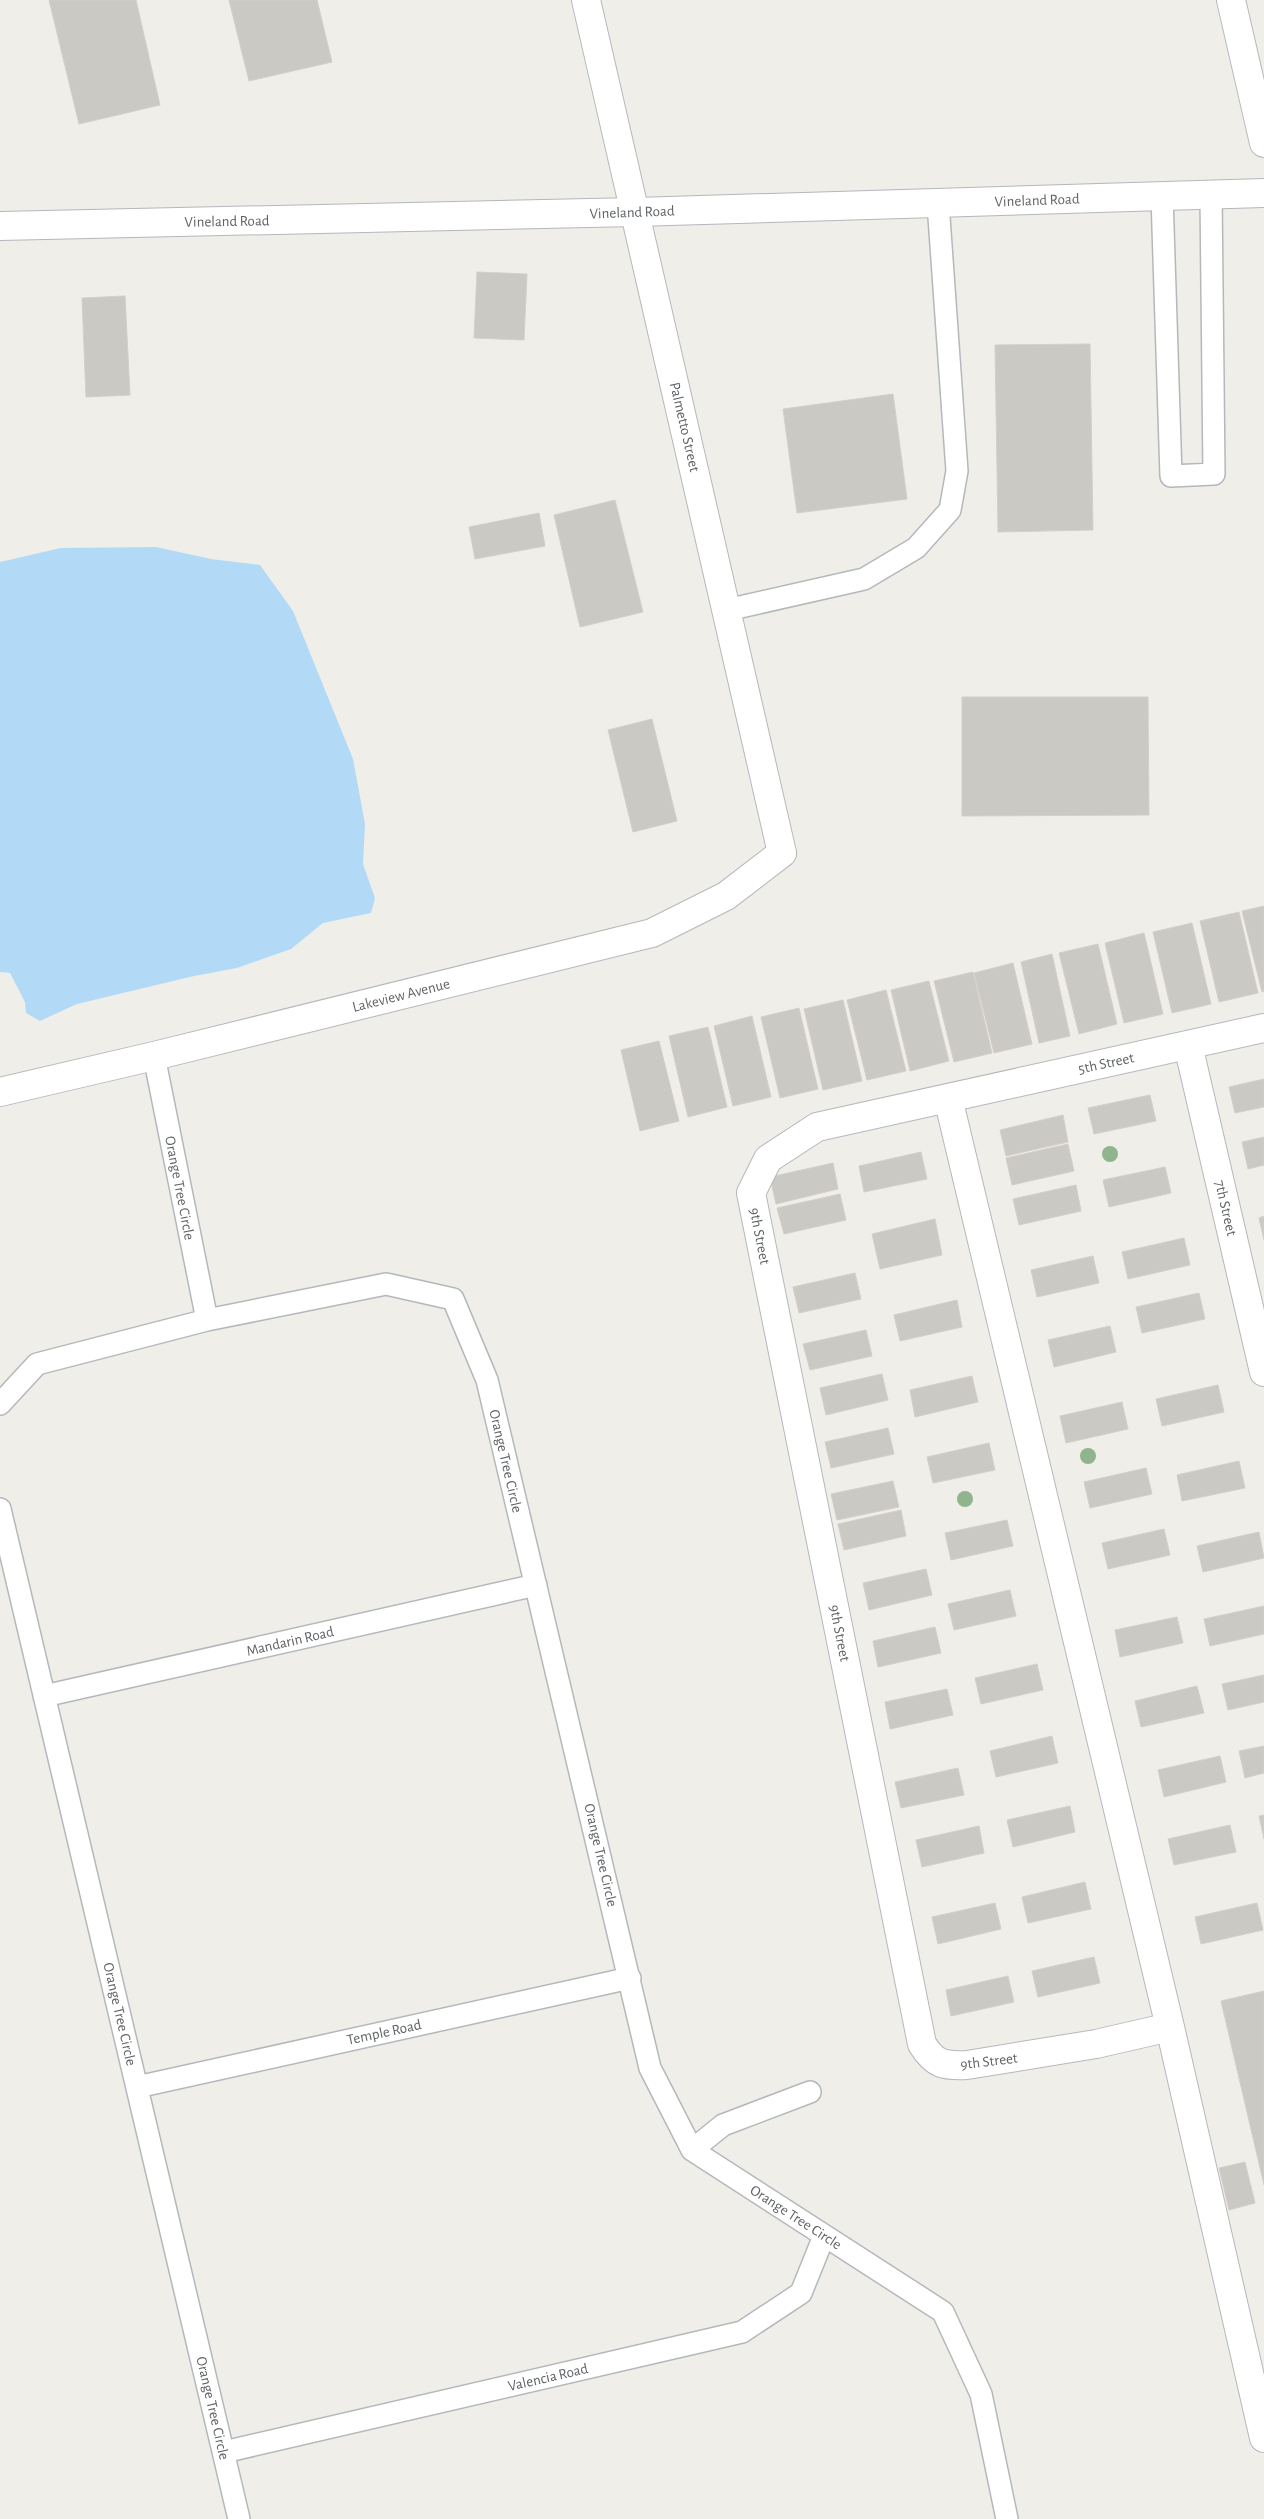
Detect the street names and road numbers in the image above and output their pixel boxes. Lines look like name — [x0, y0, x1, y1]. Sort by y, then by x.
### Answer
street label: Vineland Road — [994, 192, 1080, 209]
street label: Vineland Road — [589, 204, 675, 221]
street label: Vineland Road — [184, 213, 270, 230]
street label: Palmetto Street — [667, 381, 702, 474]
street label: Lakeview Avenue — [351, 976, 451, 1015]
street label: 5th Street — [1077, 1050, 1136, 1077]
street label: Orange Tree Circle — [162, 1135, 197, 1241]
street label: 7th Street — [1212, 1179, 1239, 1238]
street label: 9th Street — [747, 1206, 772, 1266]
street label: Orange Tree Circle — [486, 1408, 525, 1514]
street label: 9th Street — [827, 1603, 852, 1663]
street label: Mandarin Road — [245, 1624, 336, 1659]
street label: Orange Tree Circle — [581, 1802, 620, 1908]
street label: Orange Tree Circle — [100, 1961, 139, 2067]
street label: Temple Road — [345, 2017, 423, 2048]
street label: 9th Street — [960, 2051, 1019, 2072]
street label: Orange Tree Circle — [747, 2182, 844, 2253]
street label: Orange Tree Circle — [193, 2355, 232, 2461]
street label: Valencia Road — [507, 2361, 590, 2394]

